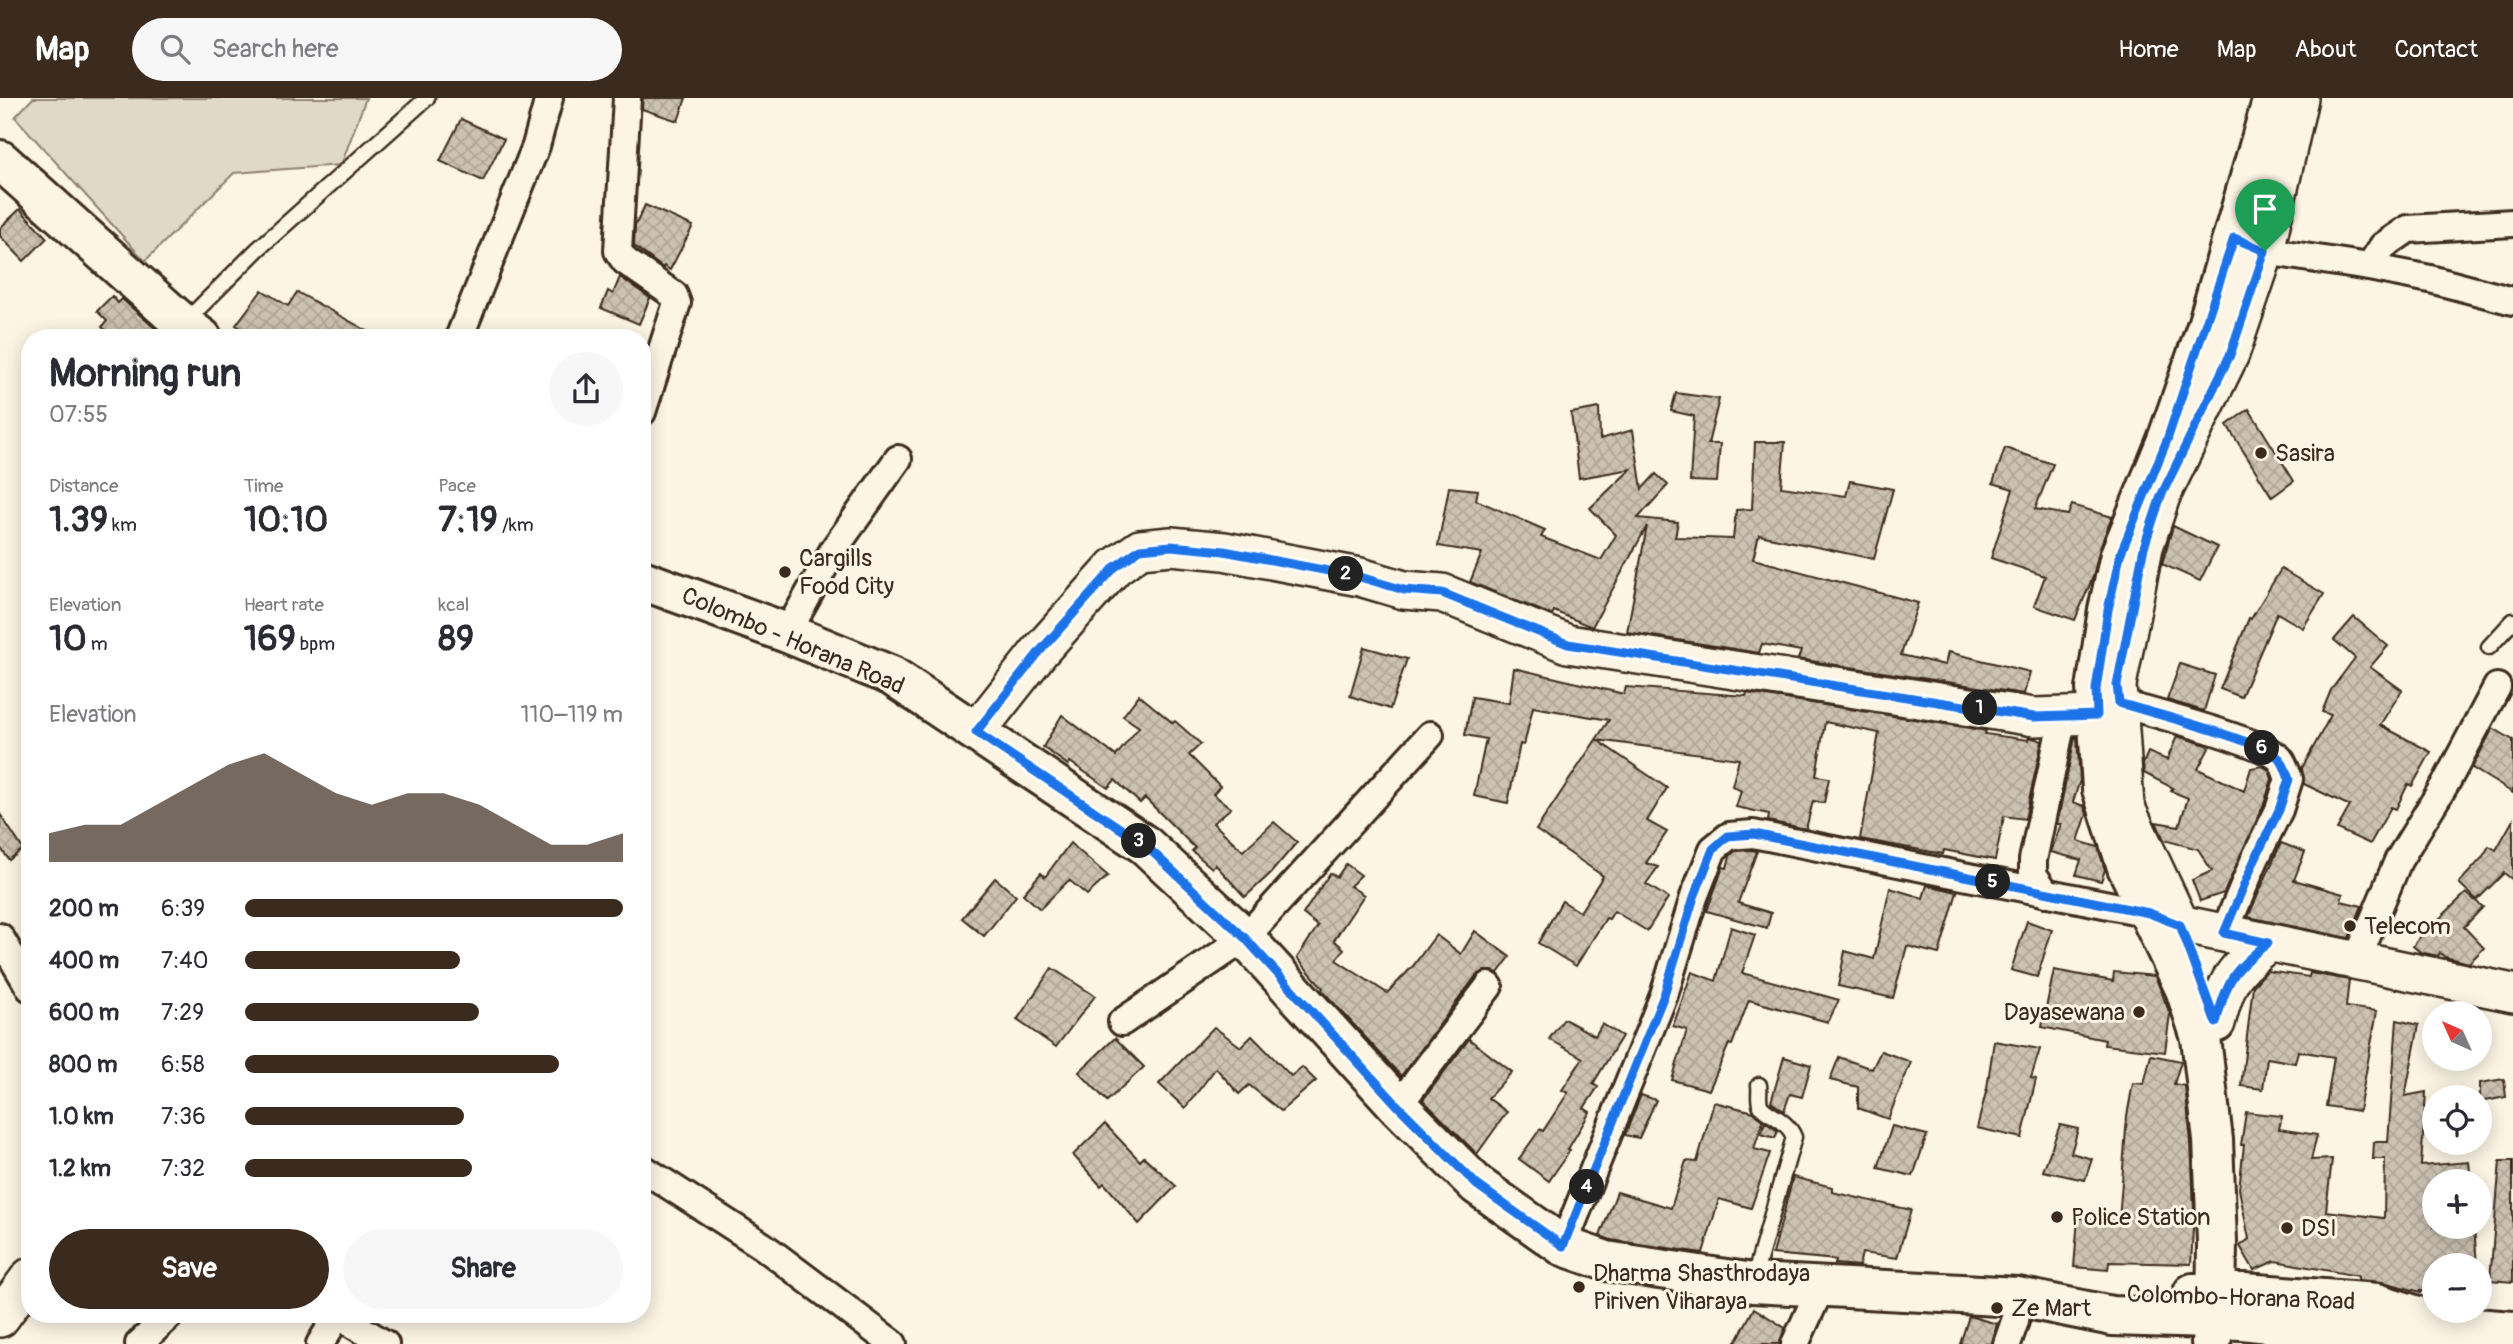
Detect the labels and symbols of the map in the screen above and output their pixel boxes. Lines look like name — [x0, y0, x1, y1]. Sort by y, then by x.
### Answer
pin — [2235, 179, 2295, 251]
place label: Sasira — [2275, 439, 2335, 468]
marker: Sasira — [2253, 445, 2269, 461]
place label: Cargills Food City — [799, 544, 894, 601]
pin: 2 — [1328, 556, 1364, 592]
marker: Cargills Food City — [777, 564, 793, 580]
street label: Colombo - Horana Road — [677, 581, 909, 701]
pin: 1 — [1962, 690, 1997, 726]
pin: 6 — [2244, 730, 2280, 766]
pin: 3 — [1122, 824, 1156, 858]
pin: 5 — [1976, 864, 2010, 900]
place label: Telecom — [2364, 912, 2451, 941]
marker: Telecom — [2342, 918, 2358, 934]
place label: Dayasewana — [2003, 998, 2125, 1027]
north arrow — [2422, 1001, 2492, 1071]
marker: Dayasewana — [2131, 1004, 2147, 1020]
pin: 4 — [1570, 1170, 1604, 1204]
place label: Police Station — [2071, 1203, 2211, 1232]
marker: Police Station — [2049, 1209, 2065, 1225]
place label: DSI — [2301, 1214, 2337, 1243]
marker: DSI — [2279, 1220, 2295, 1236]
place label: Dharma Shasthrodaya Piriven Viharaya — [1593, 1259, 1810, 1316]
marker: Dharma Shasthrodaya Piriven Viharaya — [1571, 1279, 1587, 1295]
street label: Colombo-Horana Road — [2126, 1280, 2356, 1316]
place label: Ze Mart — [2011, 1294, 2091, 1323]
marker: Ze Mart — [1989, 1300, 2005, 1316]

